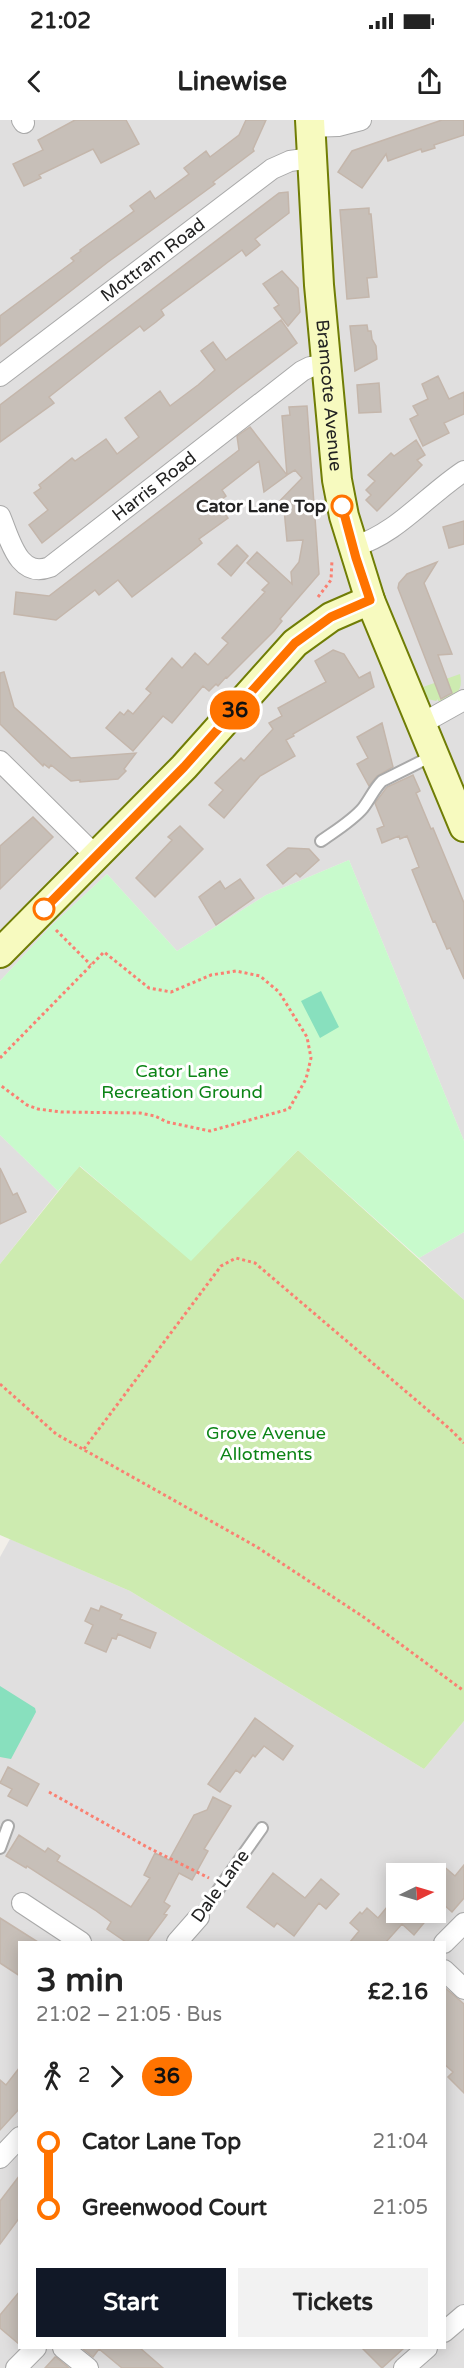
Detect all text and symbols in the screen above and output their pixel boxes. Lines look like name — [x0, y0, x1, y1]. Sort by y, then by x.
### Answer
text: 21:02 — [30, 8, 91, 34]
icon: back — [18, 65, 51, 98]
text: Linewise — [177, 65, 287, 98]
icon: share — [413, 65, 446, 98]
street label: Mottram Road — [96, 213, 209, 306]
street label: Bramcote Avenue — [311, 318, 347, 472]
street label: Harris Road — [108, 447, 201, 526]
place label: Cator Lane Top — [196, 495, 326, 517]
marker: Cator Lane Top — [331, 495, 353, 517]
line badge: 36 — [208, 690, 262, 730]
text: 36 — [222, 698, 248, 723]
unlabelled marker — [33, 898, 55, 920]
park label: Cator Lane Recreation Ground — [101, 1060, 263, 1103]
park label: Grove Avenue Allotments — [206, 1422, 326, 1465]
street label: Dale Lane — [186, 1845, 254, 1927]
north arrow — [386, 1863, 446, 1923]
map controls — [386, 1863, 446, 1923]
text: 3 min — [36, 1961, 124, 2000]
text: £2.16 — [368, 1979, 428, 2005]
text: 21:02 – 21:05 · Bus — [36, 2003, 222, 2027]
icon: walk — [36, 2060, 69, 2093]
icon: forward — [100, 2060, 133, 2093]
text: 2 — [78, 2064, 91, 2088]
text: 36 — [154, 2064, 180, 2089]
text: Cator Lane Top — [82, 2129, 241, 2155]
text: 21:04 — [373, 2130, 428, 2154]
text: Greenwood Court — [82, 2195, 267, 2221]
text: 21:05 — [373, 2196, 428, 2220]
button: Start — [36, 2268, 226, 2337]
button: Tickets — [238, 2268, 428, 2337]

